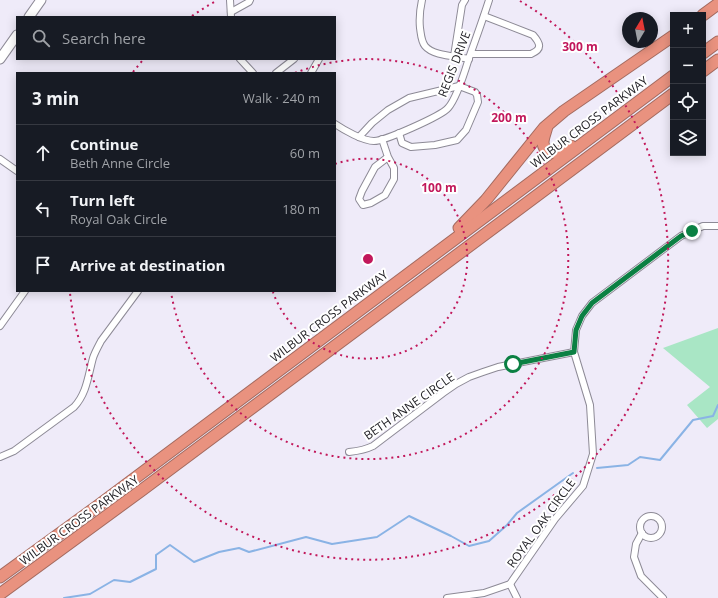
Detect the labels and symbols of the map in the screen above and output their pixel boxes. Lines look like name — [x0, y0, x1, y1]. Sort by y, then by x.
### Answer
north arrow — [622, 12, 658, 48]
street label: REGIS DRIVE — [434, 29, 474, 99]
text: 300 m — [562, 38, 598, 55]
street label: WILBUR CROSS PARKWAY — [527, 72, 652, 172]
text: 200 m — [491, 109, 527, 126]
text: 100 m — [421, 179, 457, 196]
route end — [683, 222, 701, 240]
centre of rings — [361, 252, 375, 266]
street label: WILBUR CROSS PARKWAY — [267, 266, 392, 366]
route start — [504, 355, 522, 373]
street label: BETH ANNE CIRCLE — [360, 368, 458, 444]
street label: WILBUR CROSS PARKWAY — [16, 471, 142, 569]
street label: ROYAL OAK CIRCLE — [503, 475, 579, 571]

